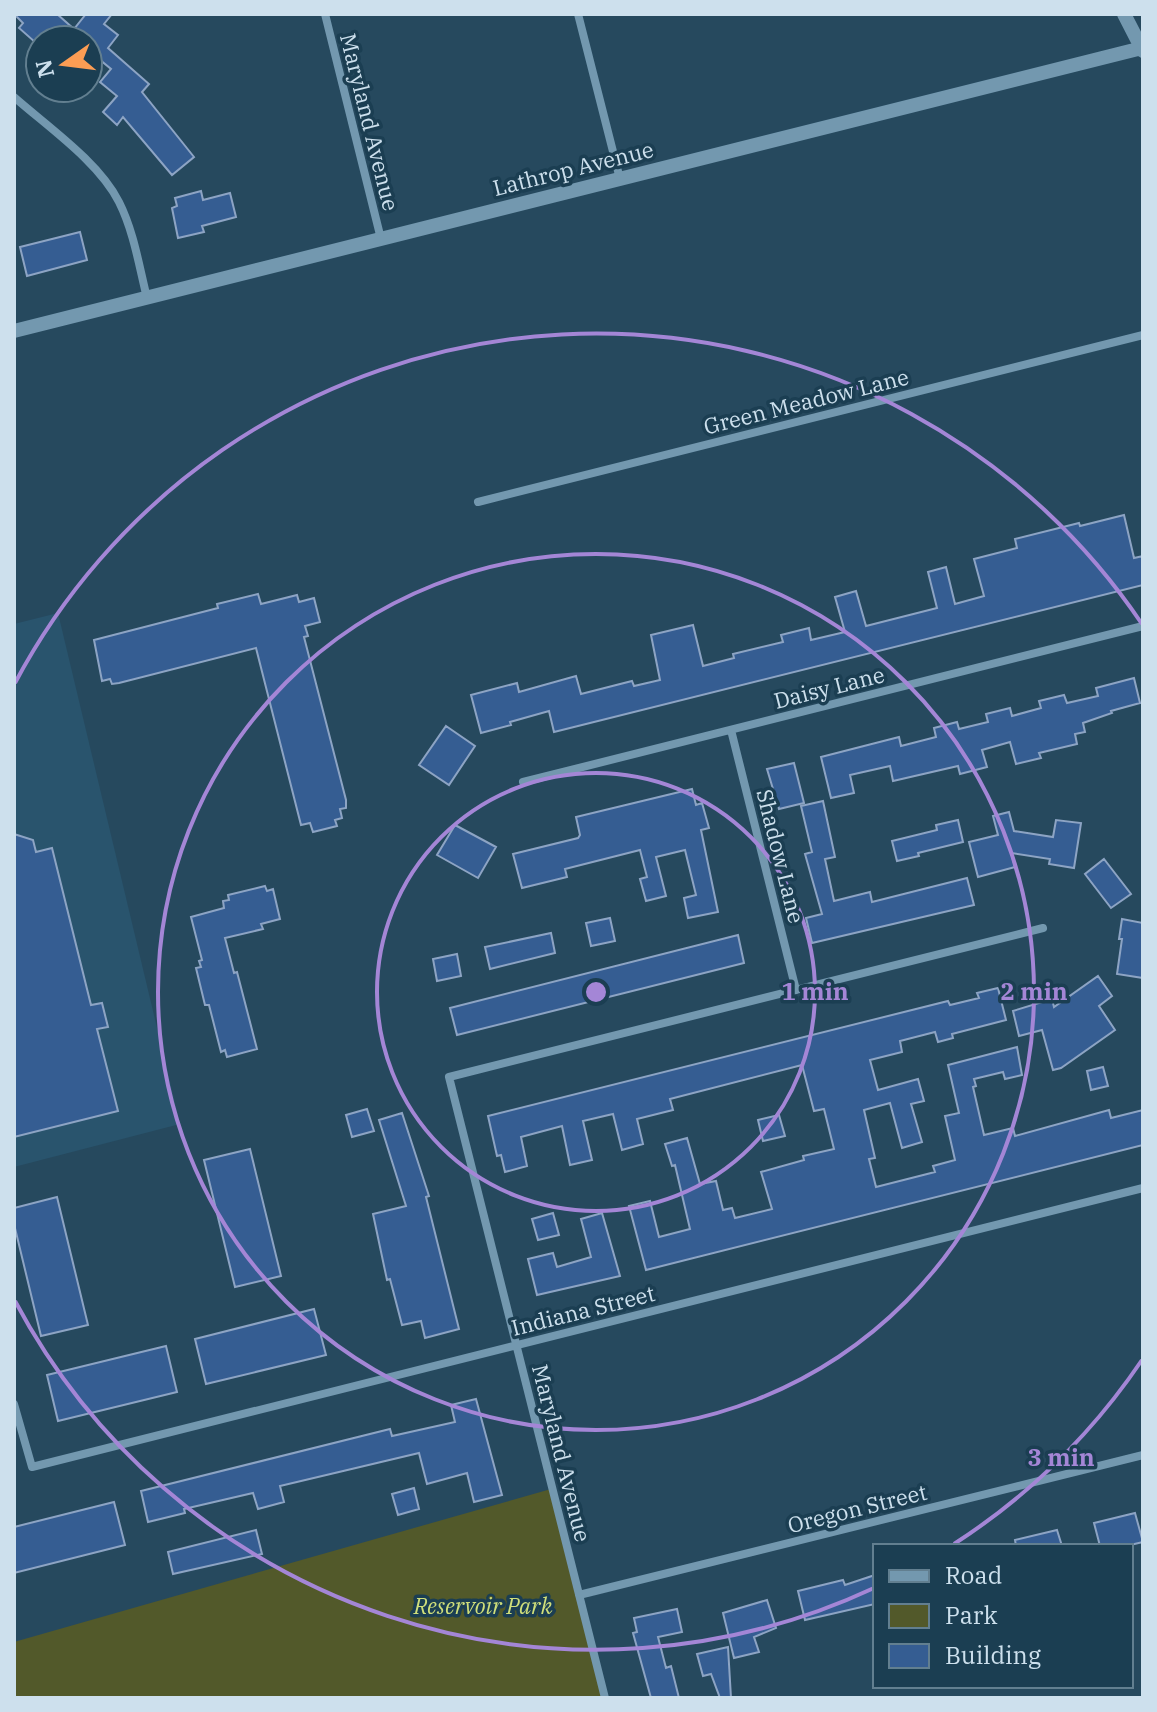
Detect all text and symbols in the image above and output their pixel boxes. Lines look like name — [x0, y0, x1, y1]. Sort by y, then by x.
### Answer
north arrow — [24, 24, 104, 104]
street label: Maryland Avenue — [334, 30, 406, 214]
text: N — [28, 57, 60, 81]
street label: Lathrop Avenue — [490, 134, 656, 202]
street label: Green Meadow Lane — [700, 361, 912, 441]
street label: Daisy Lane — [771, 659, 887, 715]
street label: Shadow Lane — [750, 786, 812, 926]
text: 1 min — [781, 975, 849, 1007]
text: 2 min — [1000, 975, 1068, 1007]
centre of rings — [582, 978, 610, 1006]
street label: Indiana Street — [508, 1278, 658, 1342]
street label: Maryland Avenue — [526, 1361, 598, 1545]
text: 3 min — [1027, 1441, 1095, 1473]
street label: Oregon Street — [784, 1477, 930, 1539]
legend — [873, 1544, 1133, 1688]
text: Road — [945, 1559, 1002, 1591]
park label: Reservoir Park — [413, 1591, 553, 1620]
text: Park — [945, 1599, 997, 1631]
text: Building — [945, 1639, 1041, 1671]

